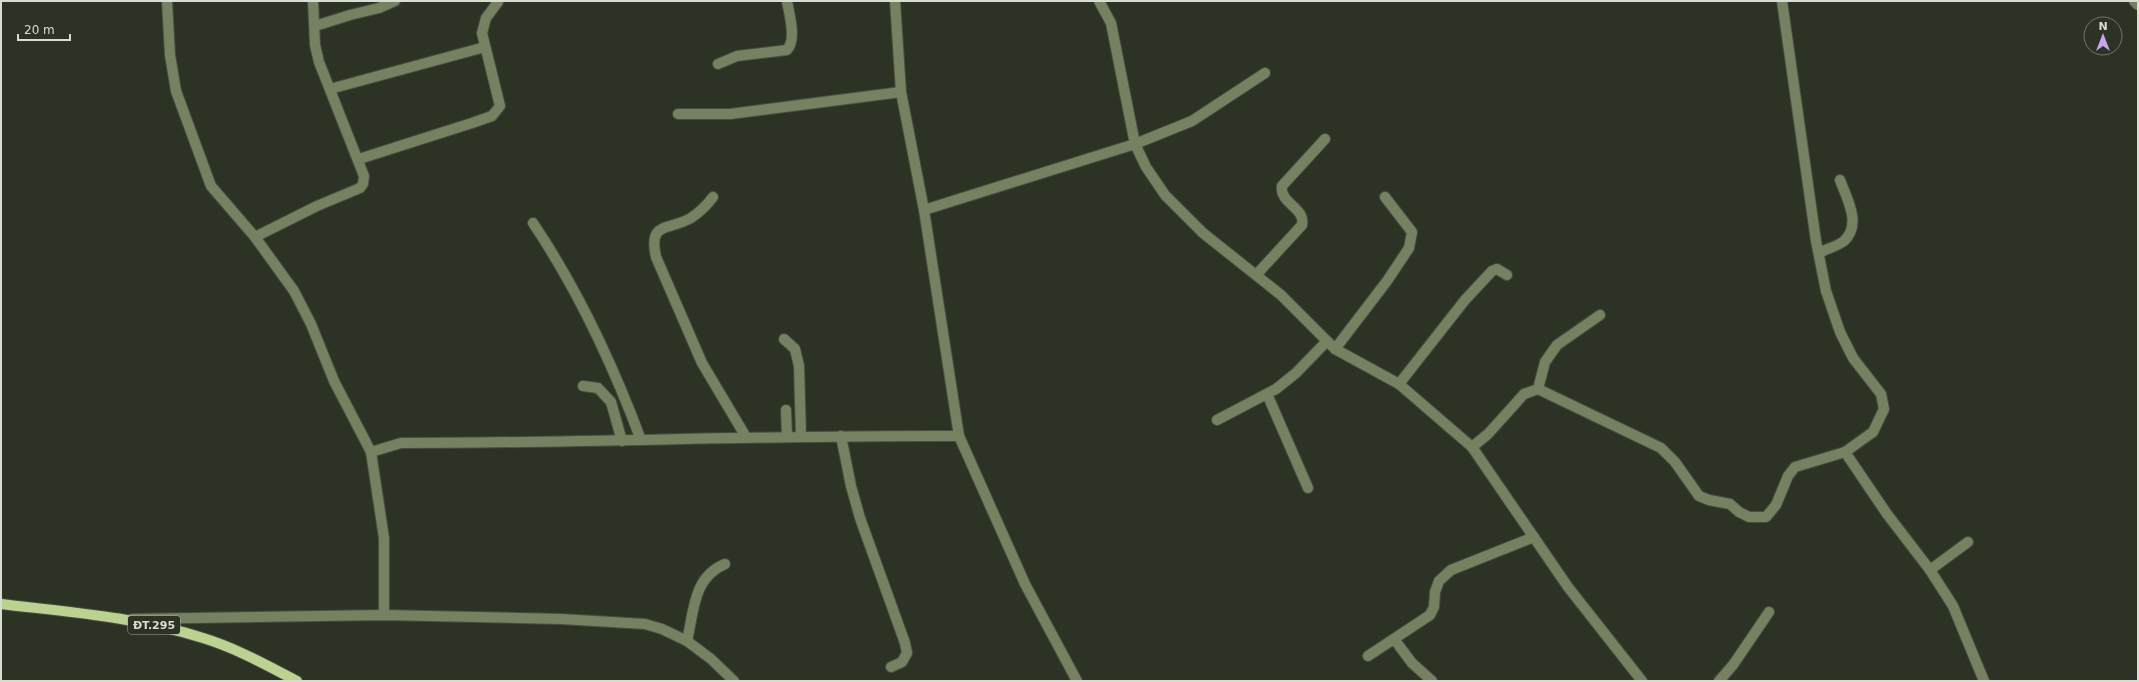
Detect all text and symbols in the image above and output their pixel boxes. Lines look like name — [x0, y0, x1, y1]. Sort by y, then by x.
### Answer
scale bar — [18, 16, 70, 42]
north arrow — [2083, 16, 2123, 56]
text: N — [2098, 20, 2108, 33]
text: 20 m — [24, 23, 55, 37]
road number: ĐT.295 — [128, 616, 180, 634]

